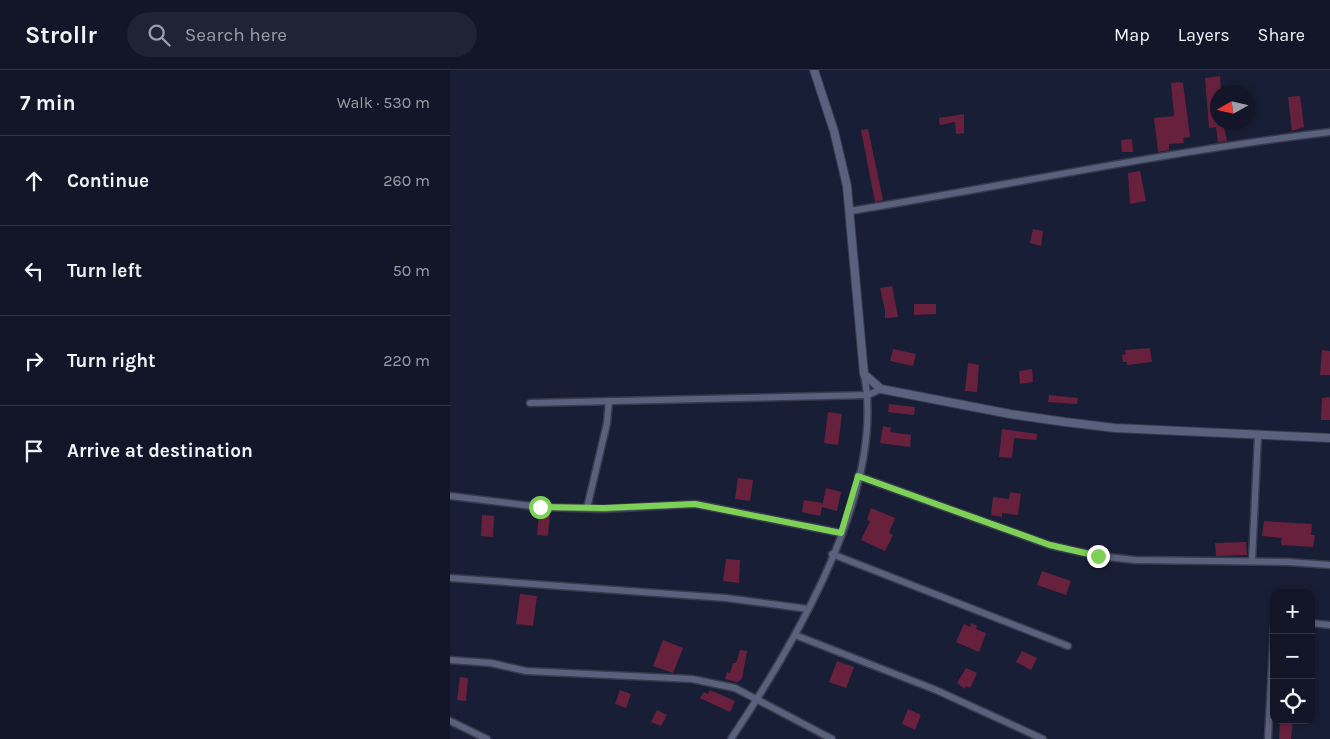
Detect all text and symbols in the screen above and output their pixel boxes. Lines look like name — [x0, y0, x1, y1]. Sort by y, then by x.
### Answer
search box — [127, 12, 477, 57]
text: Strollr — [25, 21, 97, 49]
icon: search — [145, 21, 173, 49]
text: Search here — [185, 24, 287, 46]
text: Map — [1114, 24, 1150, 46]
text: Layers — [1178, 24, 1230, 46]
text: Share — [1258, 24, 1305, 46]
north arrow — [1210, 85, 1255, 130]
text: 7 min — [20, 91, 76, 115]
text: Walk · 530 m — [337, 93, 430, 112]
icon: ahead — [20, 167, 48, 195]
text: Continue — [67, 170, 149, 192]
text: 260 m — [383, 171, 430, 190]
icon: left — [20, 257, 48, 285]
text: Turn left — [67, 260, 142, 282]
text: 50 m — [393, 261, 430, 280]
icon: right — [20, 347, 48, 375]
text: Turn right — [67, 350, 156, 372]
text: 220 m — [383, 351, 430, 370]
icon: arrive — [20, 437, 48, 465]
text: Arrive at destination — [67, 440, 253, 462]
route start — [529, 496, 552, 519]
route end — [1087, 545, 1110, 568]
map controls — [1270, 589, 1315, 724]
button: + — [1270, 589, 1315, 634]
button: − — [1270, 634, 1315, 679]
button: locate — [1270, 679, 1315, 724]

